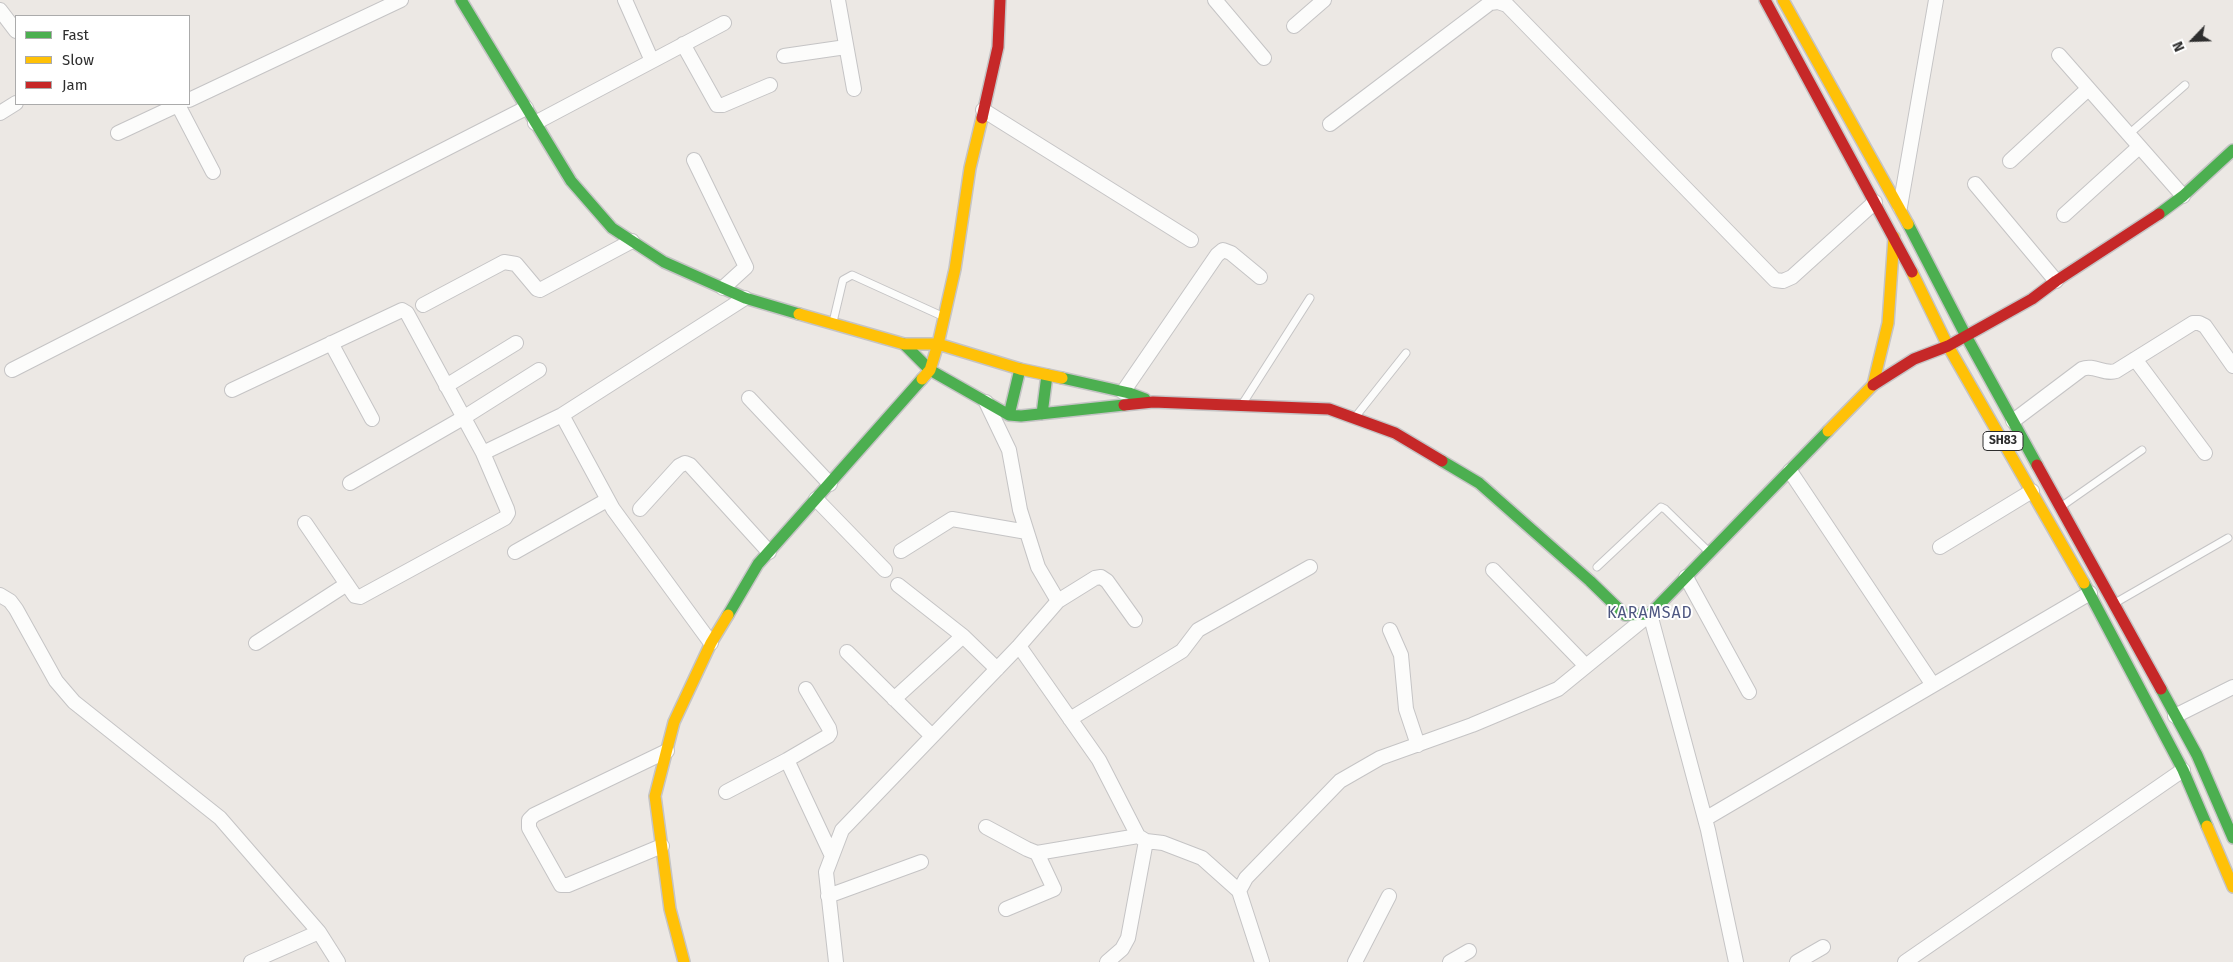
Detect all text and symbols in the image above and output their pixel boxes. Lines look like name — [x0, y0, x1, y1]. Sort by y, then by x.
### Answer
legend — [15, 15, 190, 105]
north arrow — [2168, 15, 2218, 65]
text: Fast — [62, 26, 89, 44]
text: N — [2169, 39, 2188, 54]
text: Slow — [62, 51, 94, 69]
text: Jam — [62, 76, 88, 94]
road number: SH83 — [1983, 432, 2023, 451]
district label: KARAMSAD — [1606, 604, 1694, 624]

